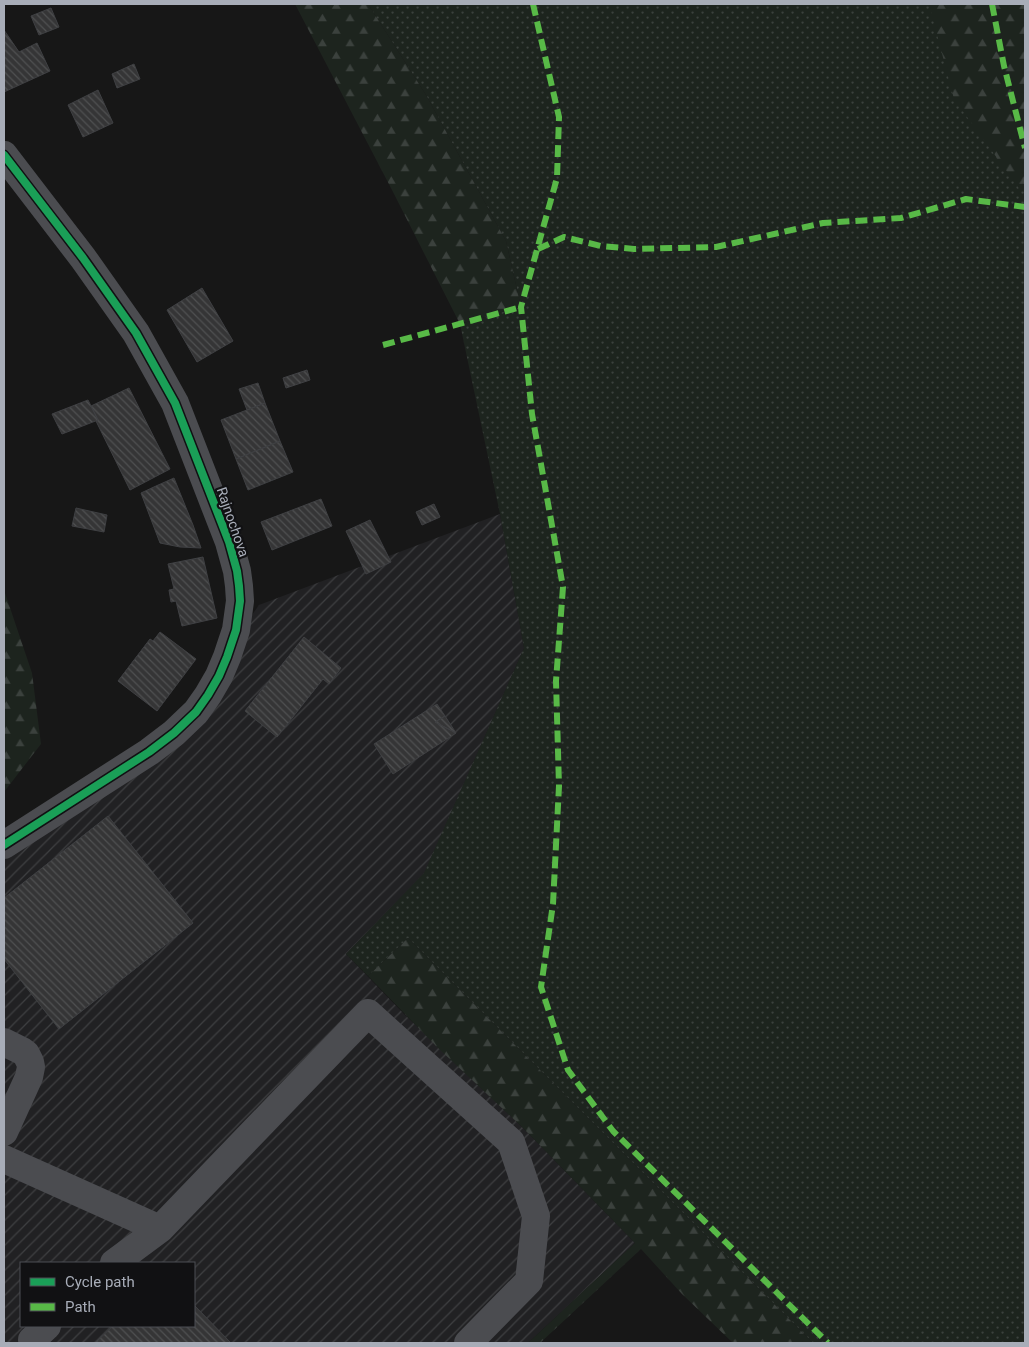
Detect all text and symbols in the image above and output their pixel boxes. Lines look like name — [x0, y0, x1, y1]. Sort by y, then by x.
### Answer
street label: Rajnochova — [214, 485, 252, 559]
legend — [20, 1262, 195, 1327]
text: Cycle path — [65, 1273, 135, 1291]
text: Path — [65, 1298, 96, 1316]

